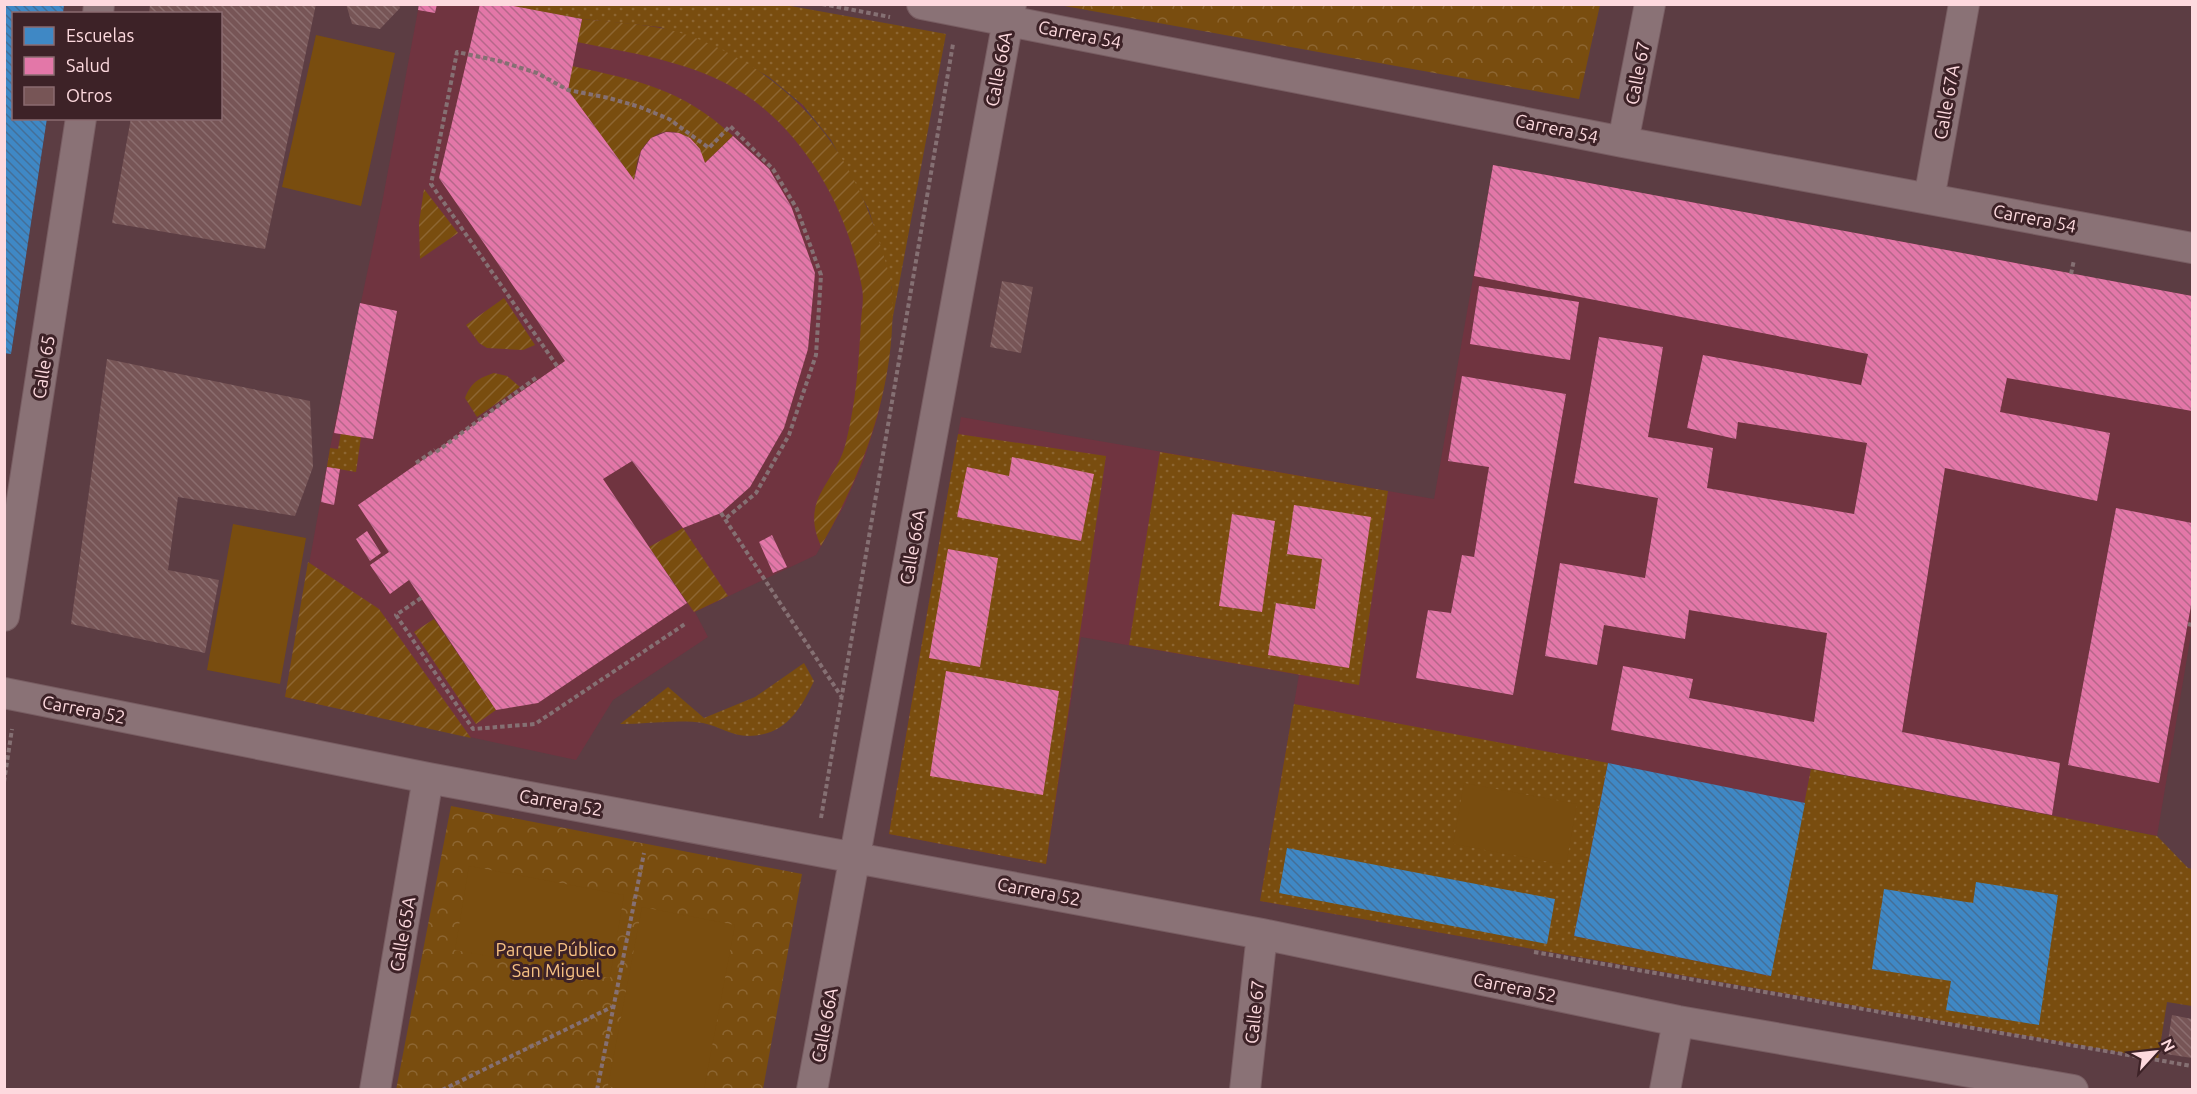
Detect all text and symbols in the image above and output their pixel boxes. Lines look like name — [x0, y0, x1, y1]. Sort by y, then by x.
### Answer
legend — [12, 12, 222, 120]
street label: Carrera 54 — [1037, 16, 1123, 52]
text: Escuelas — [66, 25, 134, 45]
street label: Calle 66A — [981, 30, 1015, 108]
street label: Calle 67 — [1621, 40, 1653, 106]
text: Salud — [66, 55, 110, 75]
street label: Calle 67A — [1930, 63, 1962, 141]
text: Otros — [66, 85, 112, 105]
street label: Carrera 54 — [1514, 109, 1600, 147]
street label: Carrera 54 — [1992, 200, 2078, 236]
street label: Calle 65 — [28, 334, 58, 400]
street label: Calle 66A — [896, 508, 928, 586]
street label: Carrera 52 — [41, 691, 127, 727]
street label: Carrera 52 — [518, 785, 604, 819]
street label: Carrera 52 — [996, 873, 1082, 909]
street label: Calle 65A — [386, 895, 418, 973]
park label: Parque Público San Miguel — [495, 939, 617, 980]
street label: Carrera 52 — [1472, 968, 1558, 1006]
street label: Calle 67 — [1241, 979, 1267, 1045]
street label: Calle 66A — [807, 986, 841, 1064]
north arrow — [2125, 1022, 2185, 1082]
text: N — [2158, 1036, 2179, 1055]

